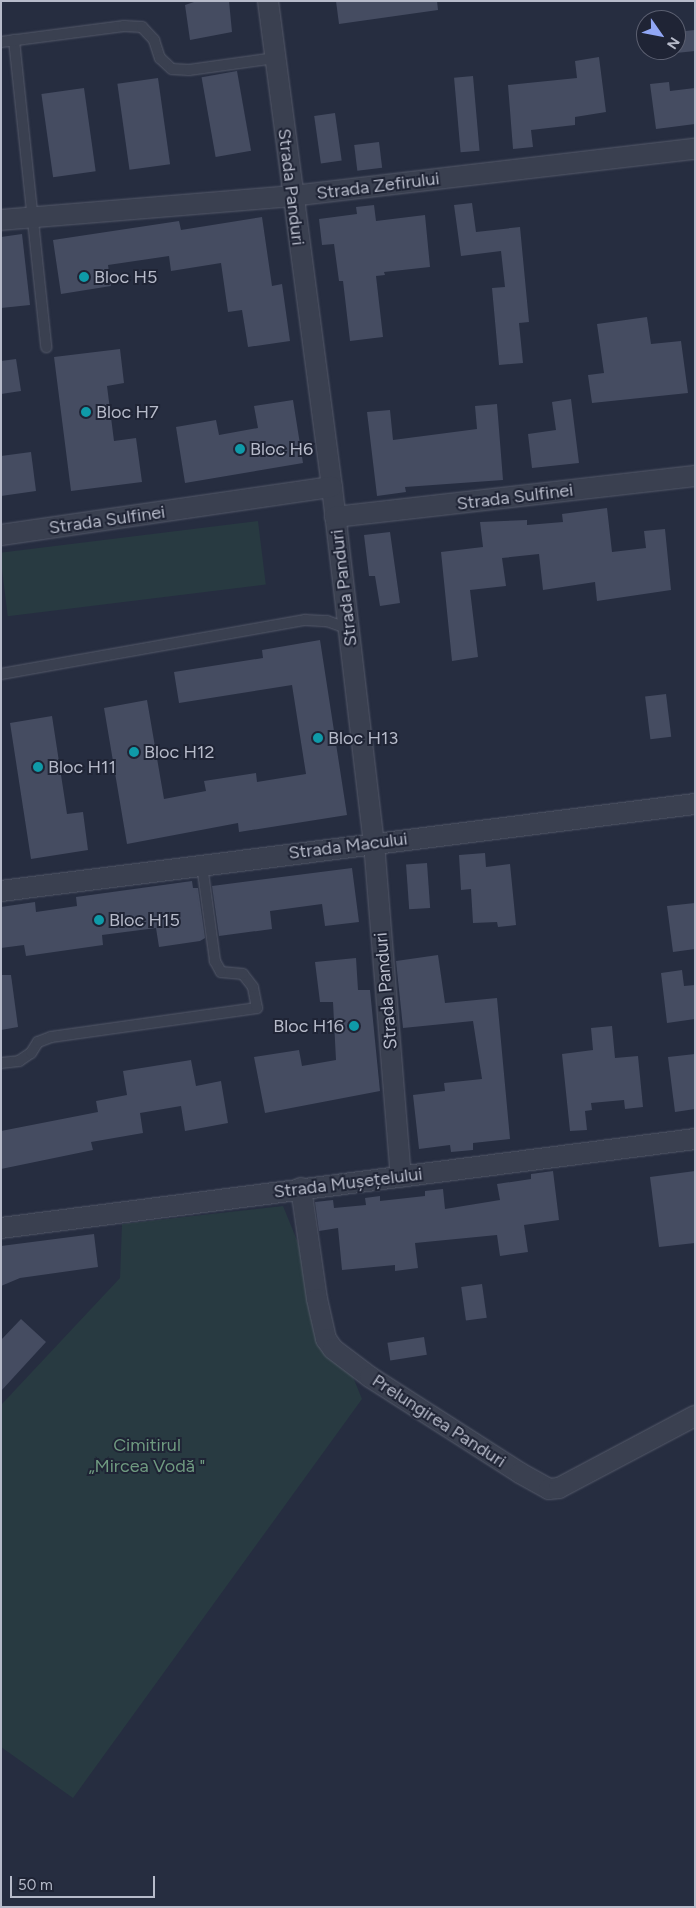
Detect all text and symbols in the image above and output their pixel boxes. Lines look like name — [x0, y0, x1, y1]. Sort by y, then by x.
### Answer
north arrow — [636, 10, 686, 60]
text: N — [663, 34, 683, 52]
street label: Strada Panduri — [273, 127, 309, 247]
street label: Strada Zefirului — [315, 168, 441, 204]
place label: Bloc H5 — [94, 266, 157, 288]
marker: Bloc H5 — [78, 271, 90, 283]
place label: Bloc H7 — [96, 401, 159, 423]
marker: Bloc H7 — [80, 406, 92, 418]
place label: Bloc H6 — [250, 438, 313, 460]
marker: Bloc H6 — [234, 443, 246, 455]
street label: Strada Sulfinei — [456, 479, 574, 515]
street label: Strada Sulfinei — [47, 501, 167, 539]
street label: Strada Panduri — [326, 528, 362, 648]
place label: Bloc H13 — [328, 727, 398, 749]
marker: Bloc H13 — [312, 732, 324, 744]
place label: Bloc H12 — [144, 741, 215, 763]
marker: Bloc H12 — [128, 746, 140, 758]
place label: Bloc H11 — [48, 756, 116, 778]
marker: Bloc H11 — [32, 761, 44, 773]
street label: Strada Macului — [287, 828, 409, 864]
place label: Bloc H15 — [109, 909, 180, 931]
marker: Bloc H15 — [93, 914, 105, 926]
street label: Strada Panduri — [370, 931, 402, 1051]
place label: Bloc H16 — [273, 1015, 344, 1037]
marker: Bloc H16 — [348, 1020, 360, 1032]
street label: Strada Mușețelului — [272, 1163, 424, 1203]
street label: Prelungirea Panduri — [368, 1370, 510, 1472]
park label: Cimitirul „Mircea Vodă " — [89, 1435, 205, 1478]
scale bar — [12, 1866, 158, 1898]
text: 50 m — [18, 1876, 53, 1894]

